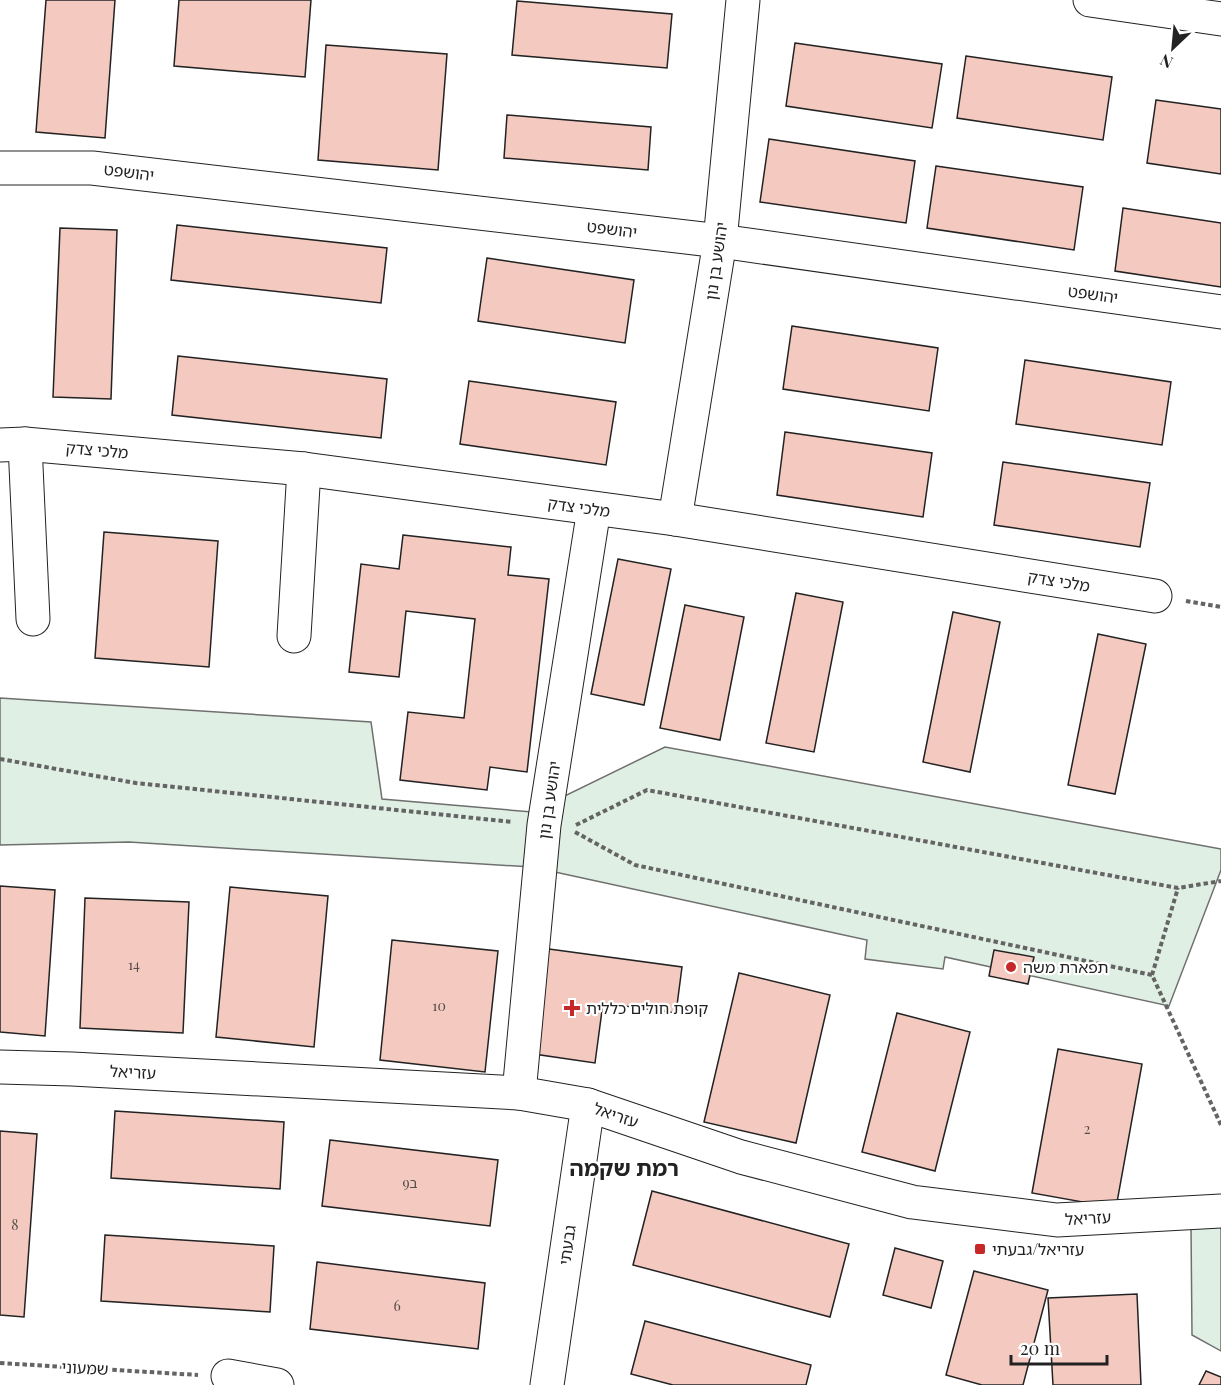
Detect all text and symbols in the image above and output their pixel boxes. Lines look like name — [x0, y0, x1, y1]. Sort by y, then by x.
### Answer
north arrow — [1143, 18, 1203, 78]
text: N — [1156, 50, 1176, 74]
street label: יהושפט — [103, 158, 155, 185]
street label: יהושפט — [586, 215, 638, 242]
street label: יהושע בן נון — [700, 220, 731, 301]
street label: יהושפט — [1067, 280, 1120, 307]
street label: מלכי צדק — [65, 436, 129, 463]
street label: מלכי צדק — [547, 492, 612, 521]
street label: מלכי צדק — [1026, 565, 1092, 596]
street label: יהושע בן נון — [533, 759, 564, 840]
house number: 14 — [128, 955, 140, 974]
place label: תפארת משה — [1023, 956, 1109, 977]
marker: תפארת משה — [1004, 960, 1018, 974]
house number: 10 — [432, 996, 446, 1015]
place label: קופת חולים כללית — [586, 997, 708, 1018]
marker: קופת חולים כללית — [563, 999, 581, 1017]
street label: עזריאל — [109, 1060, 157, 1083]
street label: עזריאל — [591, 1097, 641, 1132]
house number: 2 — [1084, 1119, 1091, 1138]
district label: רמת שקמה — [569, 1152, 679, 1182]
house number: 9ב — [402, 1173, 418, 1192]
street label: עזריאל — [1064, 1206, 1112, 1229]
house number: 8 — [11, 1215, 19, 1234]
street label: גבעתי — [553, 1224, 580, 1266]
place label: עזריאל/גבעתי — [992, 1238, 1084, 1259]
marker: עזריאל/גבעתי — [973, 1242, 987, 1256]
house number: 6 — [393, 1296, 401, 1315]
scale bar — [1011, 1328, 1107, 1366]
text: 20 m — [1020, 1336, 1060, 1360]
street label: שמעוני — [61, 1356, 109, 1379]

